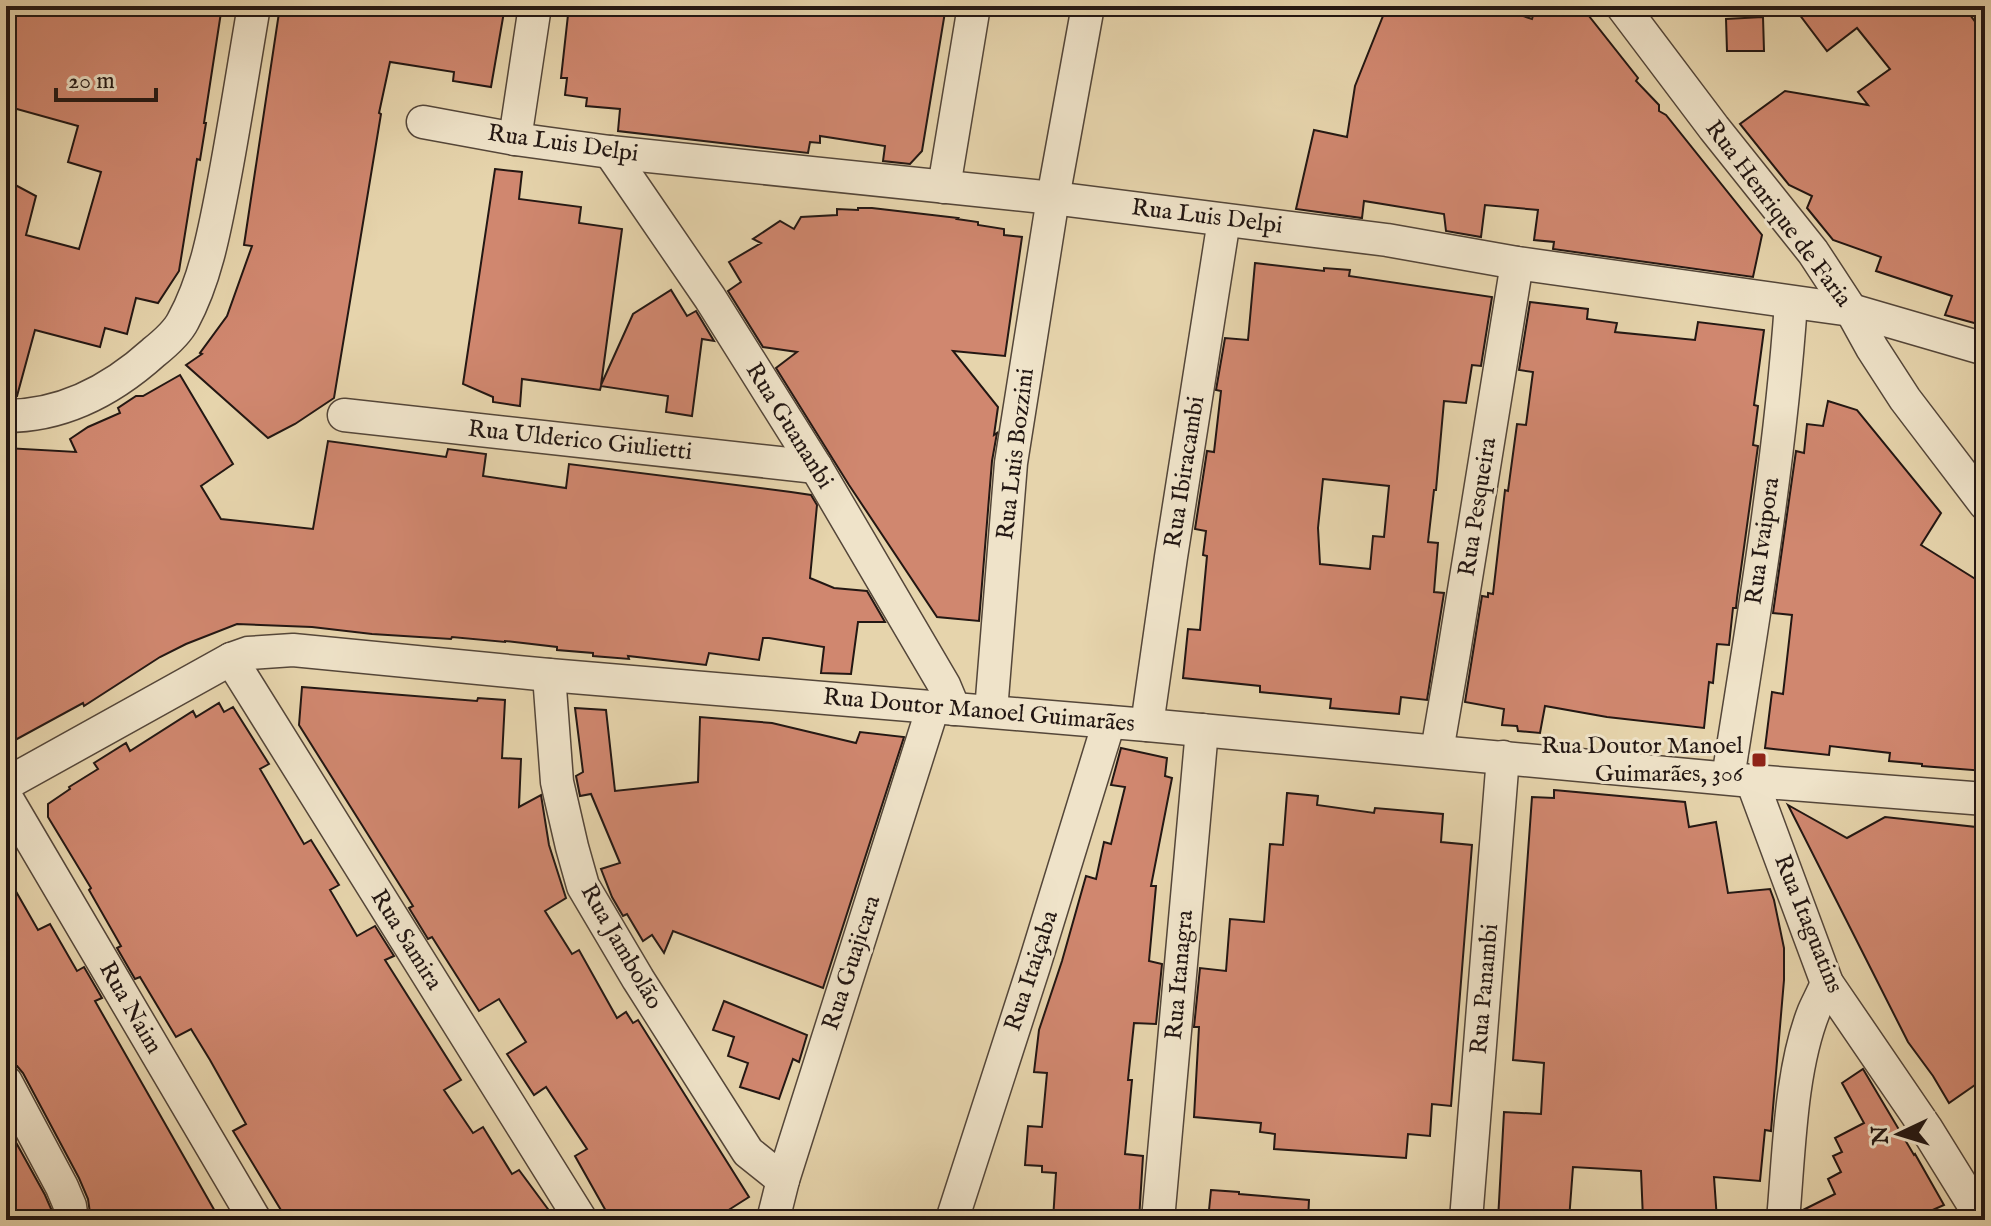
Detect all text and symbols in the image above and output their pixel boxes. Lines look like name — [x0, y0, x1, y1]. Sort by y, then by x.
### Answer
scale bar — [56, 52, 156, 102]
text: 20 m — [68, 66, 115, 97]
street label: Rua Henrique de Faria — [1698, 114, 1859, 314]
street label: Rua Luis Delpi — [486, 118, 640, 170]
street label: Rua Luis Delpi — [1130, 192, 1284, 242]
street label: Rua Guananbi — [738, 357, 840, 495]
street label: Rua Luis Bozzini — [990, 367, 1042, 541]
street label: Rua Ibiracambi — [1158, 394, 1212, 550]
street label: Rua Ulderico Giulietti — [466, 414, 694, 468]
street label: Rua Pesqueira — [1452, 435, 1504, 579]
street label: Rua Ivaipora — [1739, 475, 1787, 607]
street label: Rua Doutor Manoel Guimarães — [822, 682, 1136, 740]
place label: Rua Doutor Manoel Guimarães, 306 — [1541, 731, 1744, 790]
marker: Rua Doutor Manoel Guimarães, 306 — [1750, 751, 1768, 769]
street label: Rua Itaguatins — [1766, 850, 1850, 998]
street label: Rua Jambolão — [573, 879, 669, 1015]
street label: Rua Samira — [363, 884, 449, 997]
street label: Rua Guajicara — [816, 891, 889, 1034]
street label: Rua Itaiçaba — [998, 906, 1066, 1035]
street label: Rua Itanagra — [1159, 908, 1201, 1041]
street label: Rua Panambi — [1464, 922, 1506, 1056]
street label: Rua Naim — [91, 956, 169, 1060]
north arrow — [1859, 1094, 1939, 1174]
text: N — [1866, 1125, 1896, 1147]

